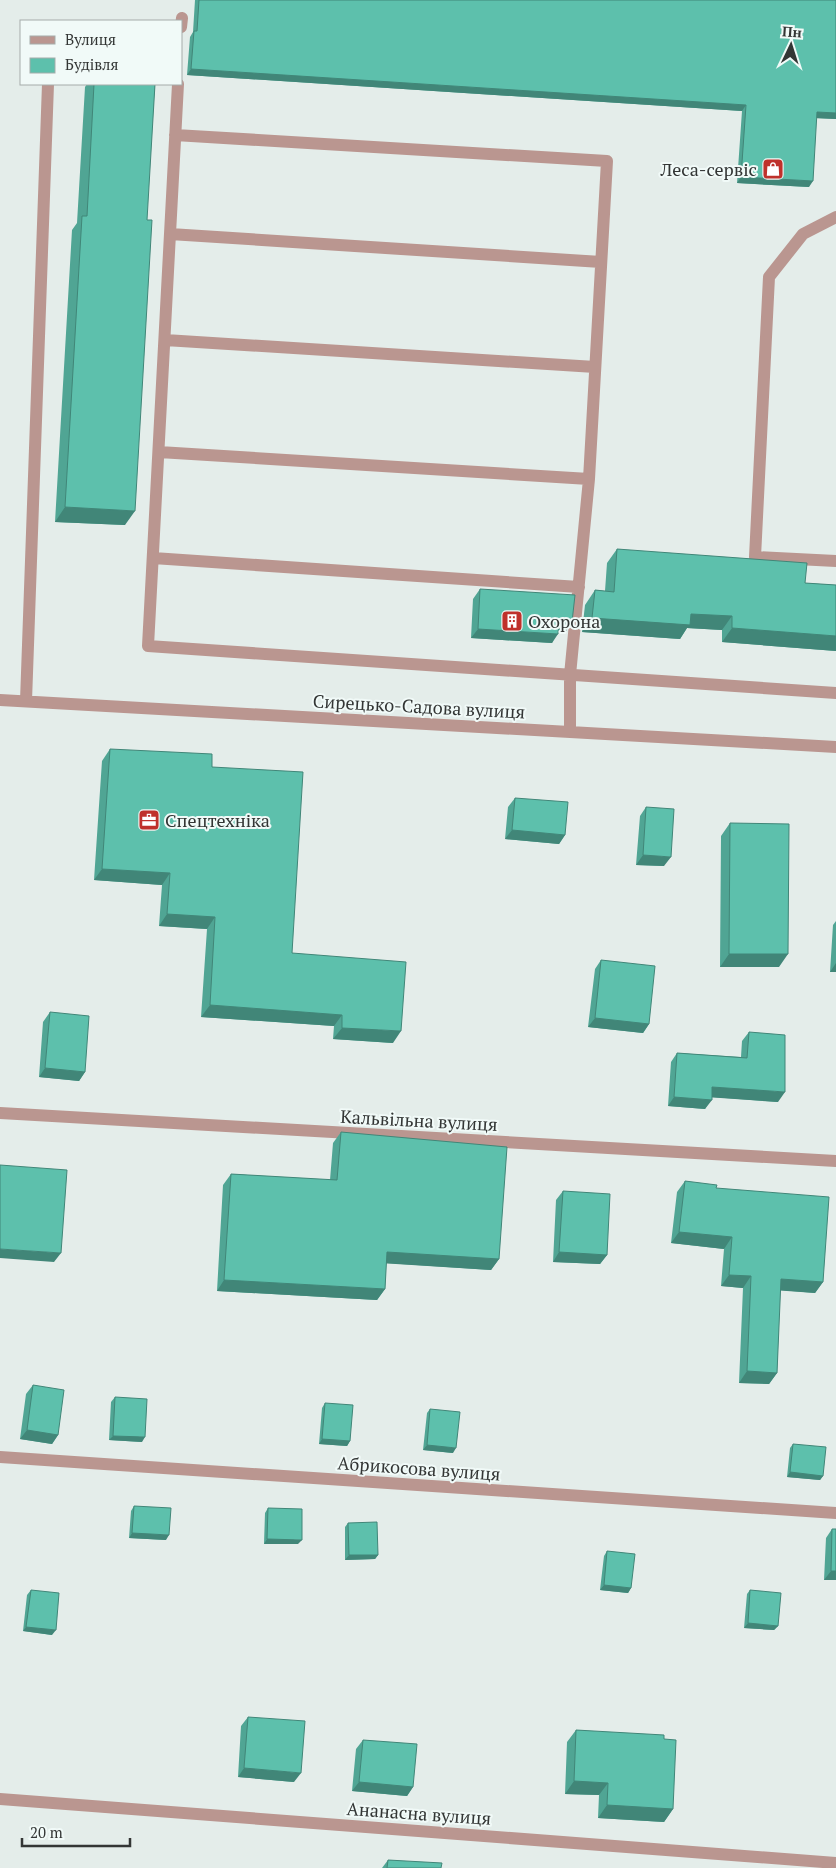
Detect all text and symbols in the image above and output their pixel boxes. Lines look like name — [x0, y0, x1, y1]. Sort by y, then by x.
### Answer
legend — [20, 20, 182, 85]
north arrow — [766, 20, 816, 70]
text: Пн — [781, 21, 803, 42]
text: Вулиця — [65, 29, 116, 49]
text: Будівля — [65, 54, 118, 74]
place label: Леса-сервіс — [659, 157, 757, 181]
shop icon: Леса-сервіс — [761, 157, 785, 181]
building icon: Охорона — [500, 609, 524, 633]
place label: Охорона — [528, 609, 600, 633]
street label: Сирецько-Садова вулиця — [312, 688, 526, 724]
office icon: Спецтехніка — [137, 808, 161, 832]
place label: Спецтехніка — [165, 808, 270, 832]
street label: Кальвільна вулиця — [340, 1104, 498, 1136]
street label: Абрикосова вулиця — [337, 1450, 501, 1486]
street label: Ананасна вулиця — [346, 1796, 492, 1830]
scale bar — [22, 1816, 130, 1848]
text: 20 m — [30, 1822, 63, 1842]

